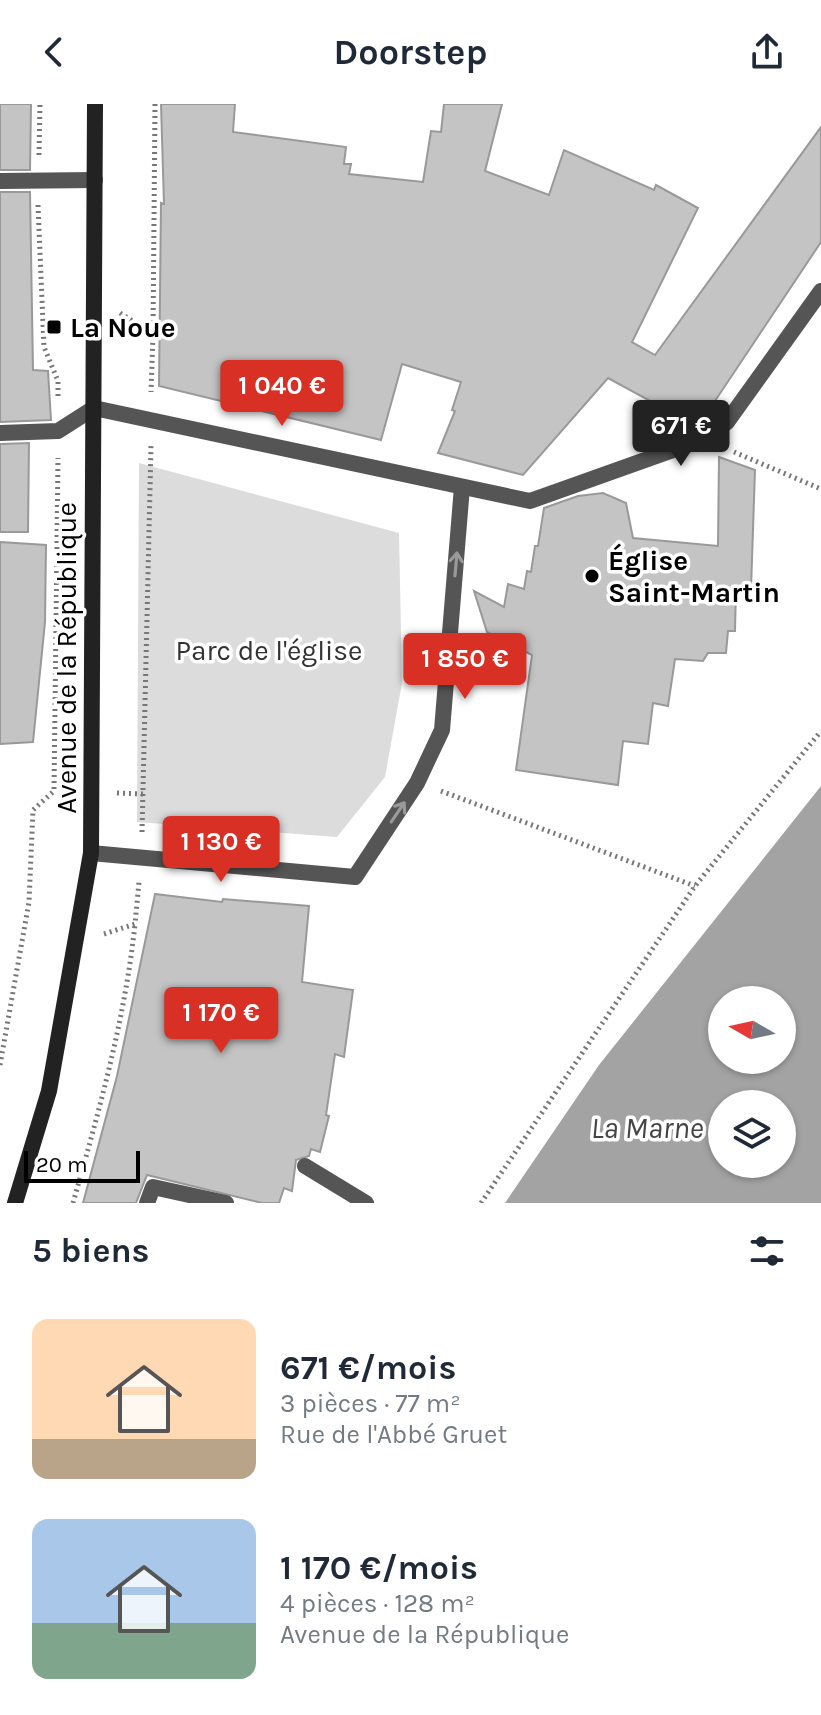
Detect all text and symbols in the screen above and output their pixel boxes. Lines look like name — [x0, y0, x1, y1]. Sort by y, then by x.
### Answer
icon: back — [32, 30, 76, 74]
icon: share — [745, 30, 789, 74]
text: Doorstep — [334, 31, 487, 73]
place label: La Noue — [70, 311, 176, 344]
marker: La Noue — [45, 318, 63, 336]
pin: 1 040 € — [208, 360, 356, 428]
text: 1 040 € — [238, 370, 326, 401]
pin: 671 € — [625, 400, 737, 468]
text: 671 € — [650, 410, 712, 441]
street label: Avenue de la République — [50, 502, 83, 814]
place label: Église Saint-Martin — [608, 543, 780, 609]
one-way arrow — [449, 551, 464, 578]
marker: Église Saint-Martin — [583, 567, 601, 585]
pin: 1 850 € — [391, 633, 539, 701]
park label: Parc de l'église — [176, 634, 362, 667]
text: 1 850 € — [421, 643, 509, 674]
one-way arrow — [390, 801, 406, 823]
pin: 1 130 € — [147, 816, 295, 884]
text: 1 130 € — [181, 826, 261, 857]
north arrow — [708, 986, 796, 1074]
map controls — [708, 986, 796, 1178]
pin: 1 170 € — [147, 987, 295, 1055]
text: 1 170 € — [182, 997, 260, 1028]
button: layers — [708, 1090, 796, 1178]
water label: La Marne — [591, 1110, 703, 1146]
scale bar — [24, 1147, 140, 1183]
text: 20 m — [36, 1152, 88, 1178]
icon: filters — [745, 1229, 789, 1273]
text: 5 biens — [32, 1231, 150, 1271]
text: 671 €/mois — [280, 1348, 456, 1388]
icon: home — [96, 1351, 192, 1447]
text: 3 pièces · 77 m² — [280, 1388, 461, 1419]
text: Rue de l'Abbé Gruet — [280, 1419, 507, 1450]
text: 1 170 €/mois — [280, 1548, 478, 1588]
icon: home — [96, 1551, 192, 1647]
text: 4 pièces · 128 m² — [280, 1588, 475, 1619]
text: Avenue de la République — [280, 1619, 569, 1650]

